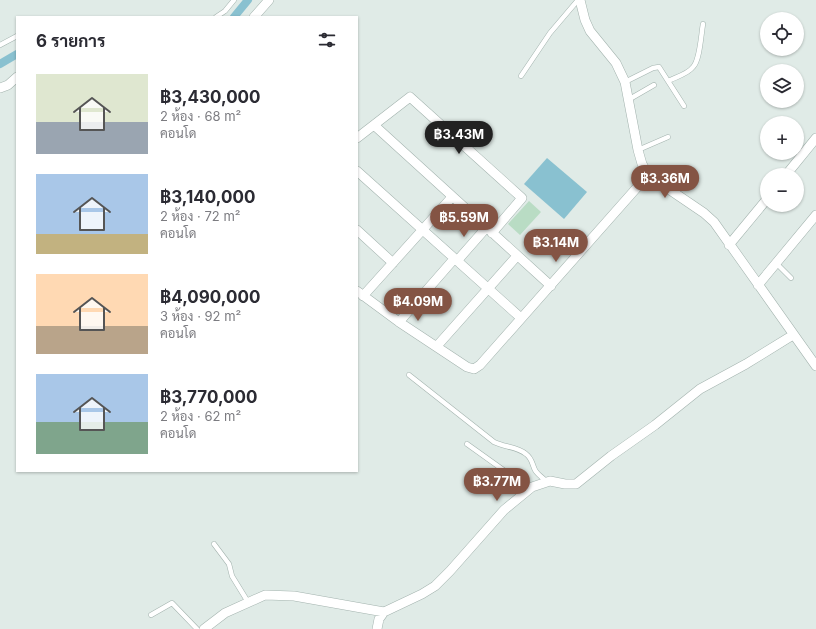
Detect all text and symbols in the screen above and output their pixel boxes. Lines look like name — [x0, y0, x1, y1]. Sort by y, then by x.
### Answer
map controls — [760, 12, 804, 212]
button: locate — [760, 12, 804, 56]
icon: filters — [316, 29, 338, 51]
text: 6 รายการ — [36, 31, 105, 51]
button: layers — [760, 64, 804, 108]
text: ฿3,430,000 — [160, 87, 261, 107]
icon: home — [68, 90, 116, 138]
text: 2 ห้อง · 68 m² — [160, 108, 241, 124]
button: + — [760, 116, 804, 160]
pin: ฿3.43M — [426, 121, 492, 155]
text: คอนโด — [160, 125, 196, 141]
text: ฿3.43M — [434, 126, 484, 142]
pin: ฿3.36M — [632, 165, 698, 199]
button: − — [760, 168, 804, 212]
text: ฿3.36M — [640, 170, 690, 186]
text: ฿3,140,000 — [160, 187, 255, 207]
icon: home — [68, 190, 116, 238]
pin: ฿5.59M — [431, 204, 497, 238]
text: 2 ห้อง · 72 m² — [160, 208, 241, 224]
text: ฿5.59M — [439, 209, 489, 225]
text: คอนโด — [160, 225, 196, 241]
pin: ฿3.14M — [523, 229, 589, 263]
text: ฿3.14M — [533, 234, 579, 250]
text: ฿4,090,000 — [160, 287, 260, 307]
pin: ฿4.09M — [385, 288, 451, 322]
icon: home — [68, 290, 116, 338]
text: ฿4.09M — [393, 293, 443, 309]
text: 3 ห้อง · 92 m² — [160, 308, 241, 324]
text: คอนโด — [160, 325, 196, 341]
text: ฿3,770,000 — [160, 387, 257, 407]
icon: home — [68, 390, 116, 438]
text: 2 ห้อง · 62 m² — [160, 408, 241, 424]
text: คอนโด — [160, 425, 196, 441]
pin: ฿3.77M — [464, 468, 530, 502]
text: ฿3.77M — [473, 473, 521, 489]

